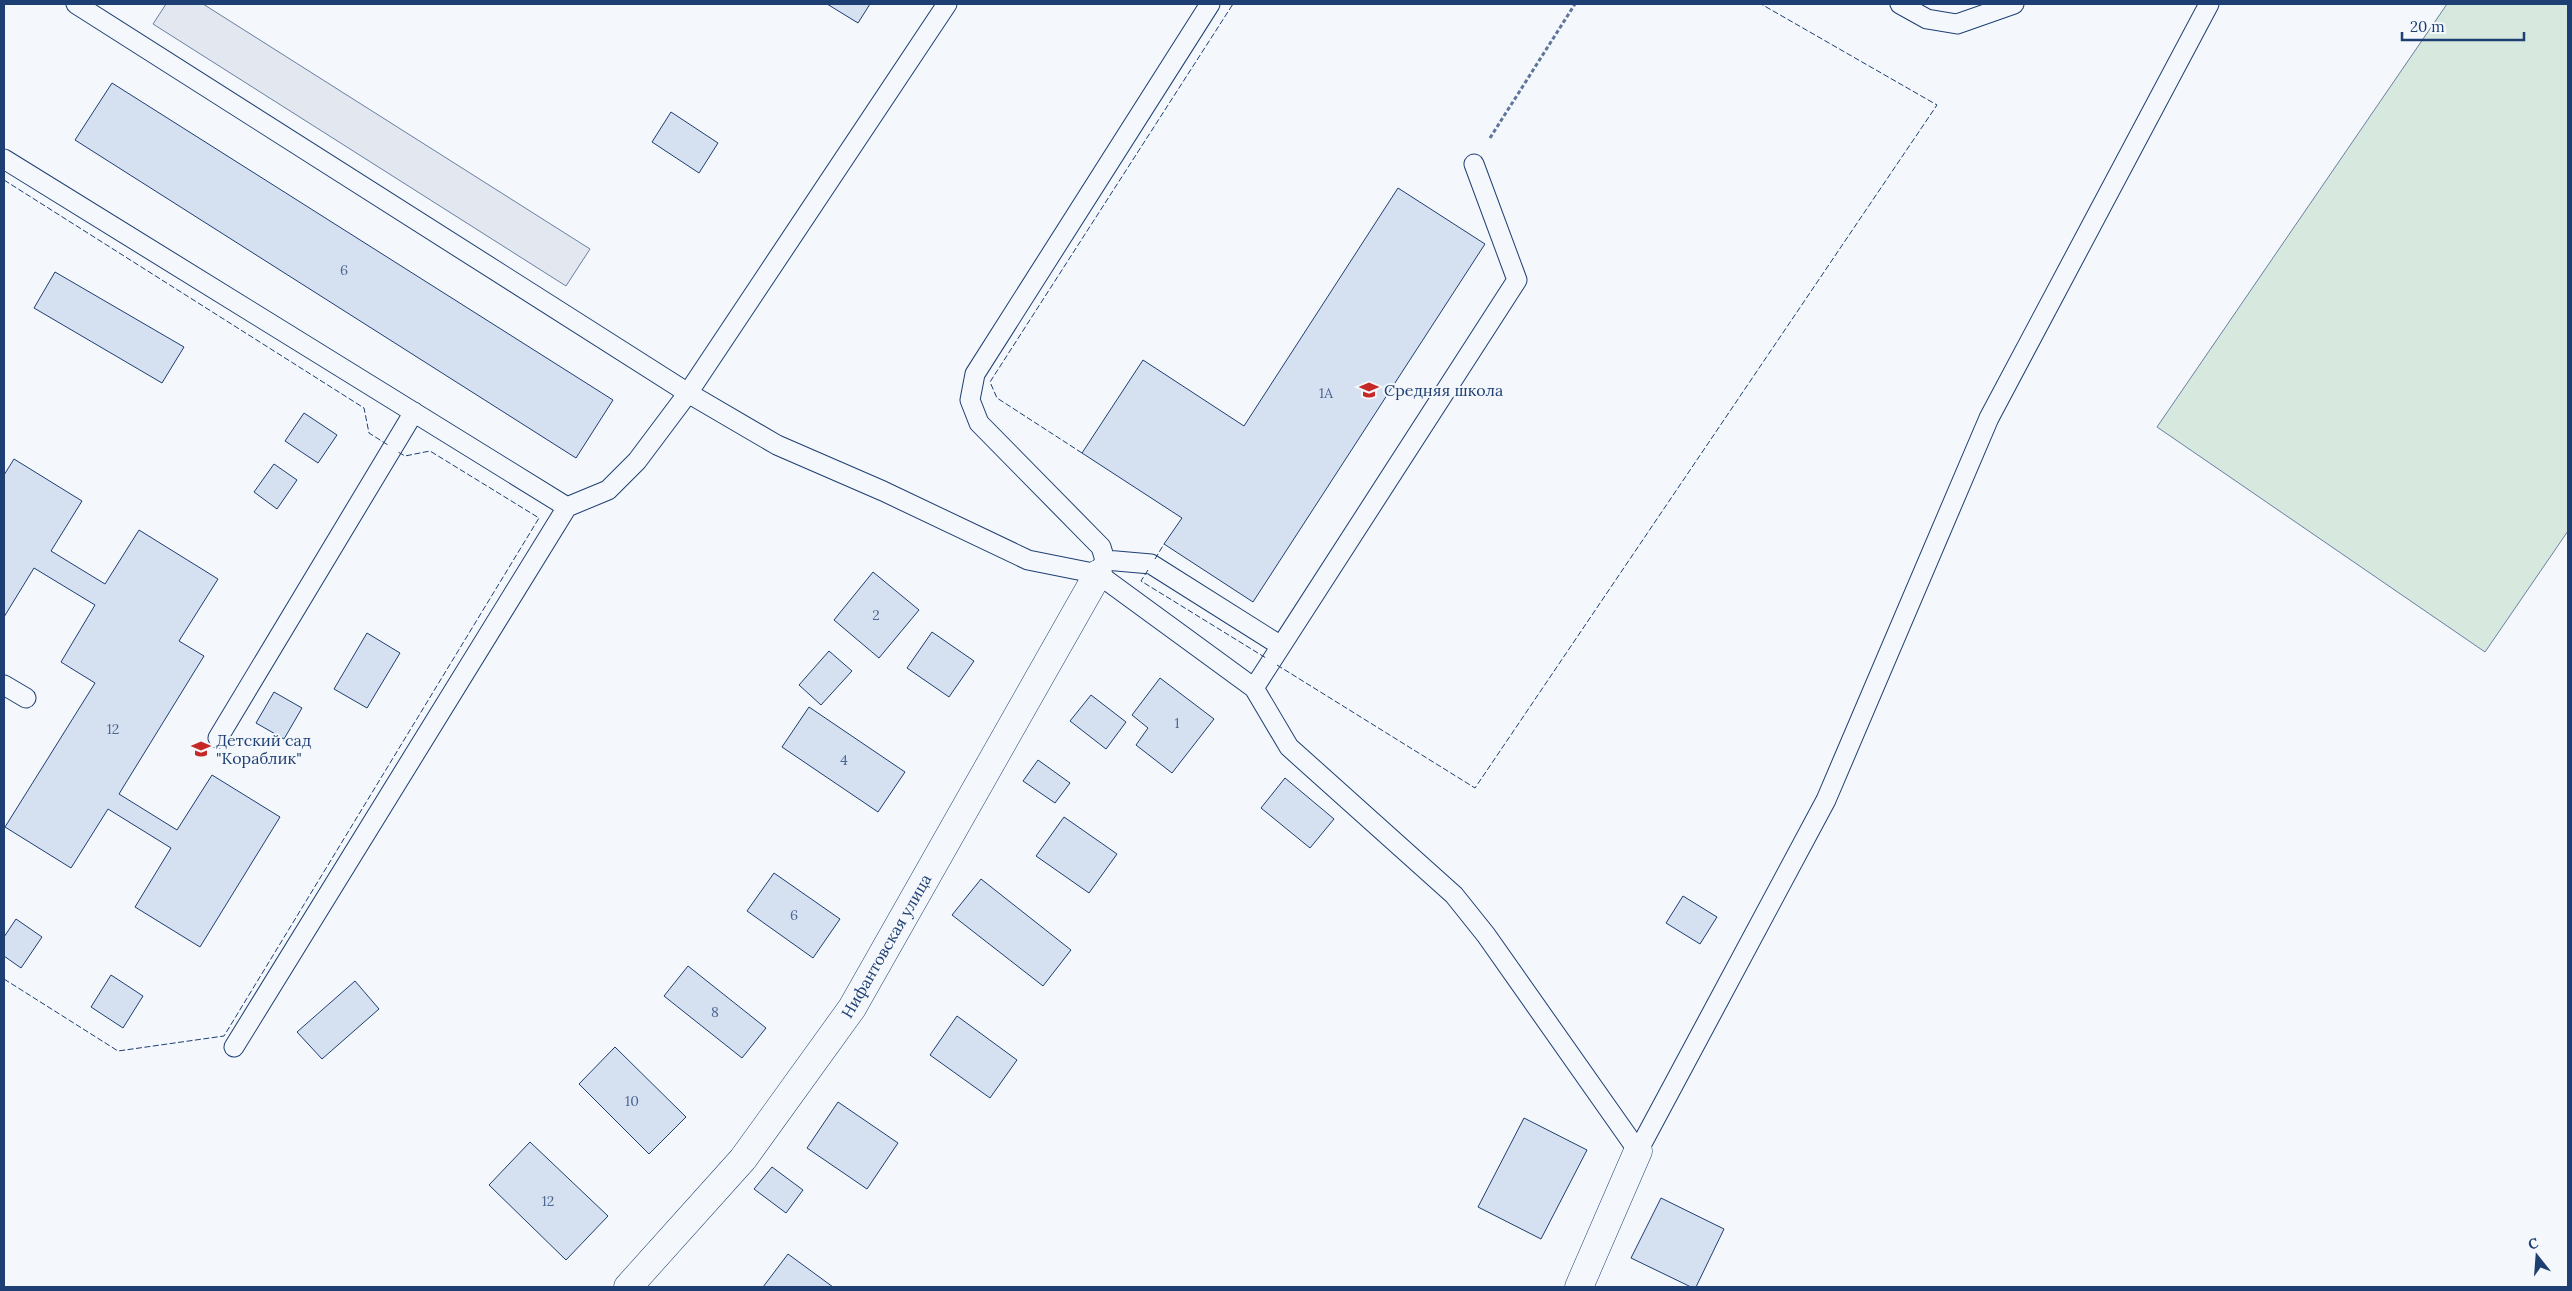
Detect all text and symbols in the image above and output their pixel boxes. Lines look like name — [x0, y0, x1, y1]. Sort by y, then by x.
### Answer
scale bar — [2402, 10, 2524, 42]
text: 20 m — [2410, 17, 2445, 36]
house number: 6 — [340, 261, 348, 279]
school or university icon: Средняя школа — [1358, 379, 1380, 401]
place label: Средняя школа — [1384, 380, 1503, 400]
house number: 1А — [1319, 384, 1333, 402]
house number: 2 — [872, 606, 880, 624]
house number: 1 — [1174, 714, 1180, 732]
house number: 12 — [107, 720, 119, 738]
place label: Детский сад "Кораблик" — [216, 730, 312, 768]
school or university icon: Детский сад "Кораблик" — [190, 738, 212, 760]
house number: 4 — [840, 751, 848, 769]
street label: Нифантовская улица — [837, 870, 935, 1022]
house number: 6 — [790, 906, 798, 924]
house number: 8 — [711, 1003, 719, 1021]
house number: 10 — [625, 1092, 639, 1110]
house number: 12 — [542, 1192, 554, 1210]
north arrow — [2512, 1231, 2562, 1281]
text: С — [2526, 1233, 2541, 1254]

